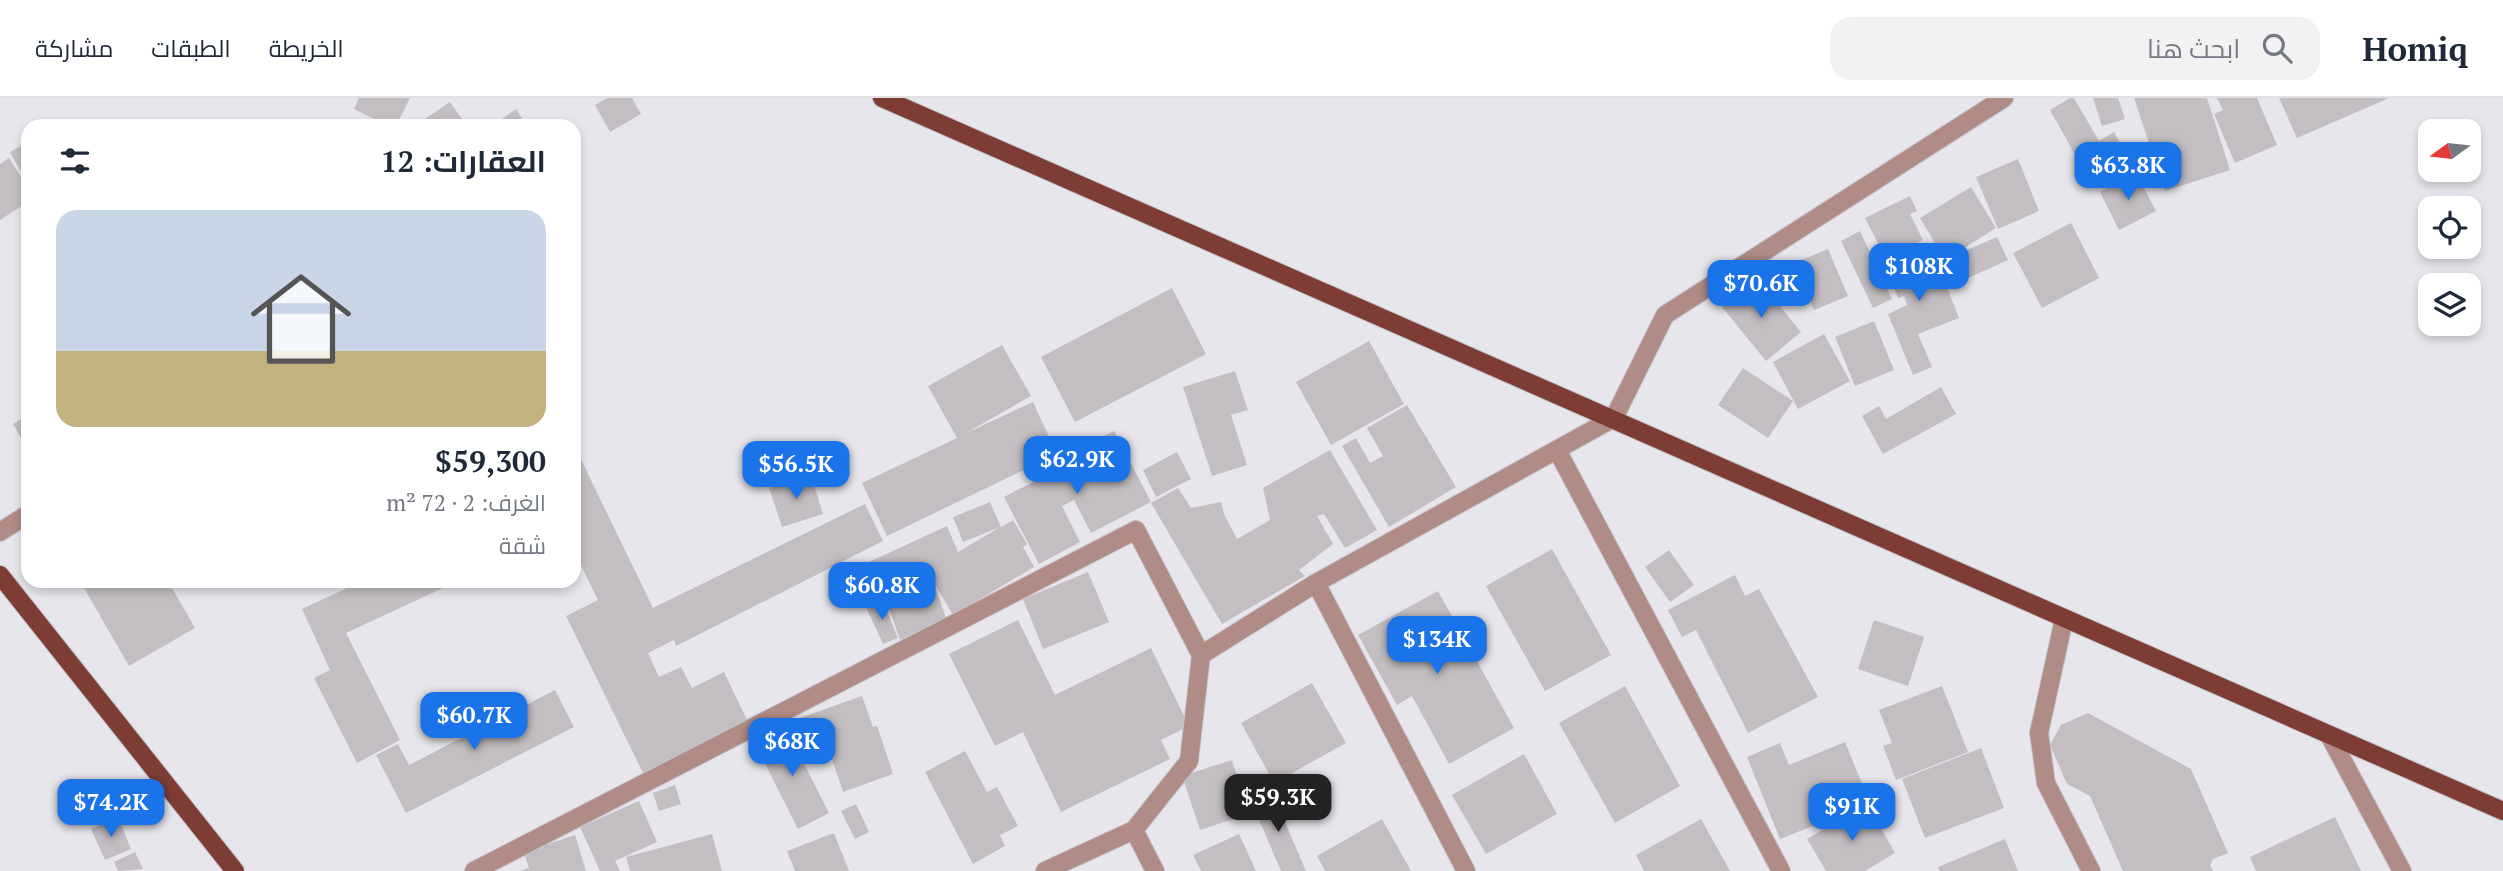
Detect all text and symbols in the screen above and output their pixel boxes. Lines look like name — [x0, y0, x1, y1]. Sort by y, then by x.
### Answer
search box — [1830, 17, 2320, 80]
text: Homiq — [2362, 27, 2468, 70]
icon: search — [2258, 29, 2296, 67]
text: ابحث هنا — [2147, 31, 2240, 65]
text: مشاركة — [35, 32, 113, 64]
text: الطبقات — [151, 32, 231, 64]
text: الخريطة — [269, 32, 344, 64]
north arrow — [2418, 119, 2482, 182]
map controls — [2418, 119, 2481, 336]
text: العقارات: 12 — [380, 141, 546, 181]
icon: filters — [56, 142, 94, 180]
pin: $63.8K — [2071, 142, 2185, 202]
text: $63.8K — [2090, 149, 2166, 180]
button: locate — [2418, 196, 2481, 259]
pin: $108K — [1870, 244, 1968, 303]
text: $108K — [1885, 250, 1953, 281]
icon: home — [238, 256, 364, 382]
pin: $70.6K — [1704, 260, 1818, 320]
text: $70.6K — [1723, 267, 1799, 298]
button: layers — [2418, 273, 2481, 336]
pin: $62.9K — [1020, 436, 1134, 496]
text: $59,300 — [435, 441, 546, 481]
pin: $56.5K — [739, 442, 853, 501]
text: $62.9K — [1039, 443, 1115, 474]
text: $56.5K — [758, 448, 834, 479]
text: الغرف: 2 · 72 m² — [386, 487, 546, 518]
text: شقة — [499, 530, 546, 561]
pin: $60.8K — [825, 562, 939, 622]
text: $60.8K — [844, 569, 920, 600]
pin: $134K — [1388, 616, 1486, 676]
text: $134K — [1403, 623, 1471, 654]
pin: $60.7K — [417, 692, 531, 752]
text: $60.7K — [436, 699, 512, 730]
pin: $68K — [751, 718, 833, 778]
text: $68K — [764, 725, 820, 756]
pin: $59.3K — [1221, 774, 1335, 834]
pin: $74.2K — [54, 780, 168, 839]
text: $59.3K — [1240, 781, 1316, 812]
pin: $91K — [1811, 784, 1893, 843]
text: $74.2K — [73, 786, 149, 817]
text: $91K — [1824, 790, 1880, 821]

